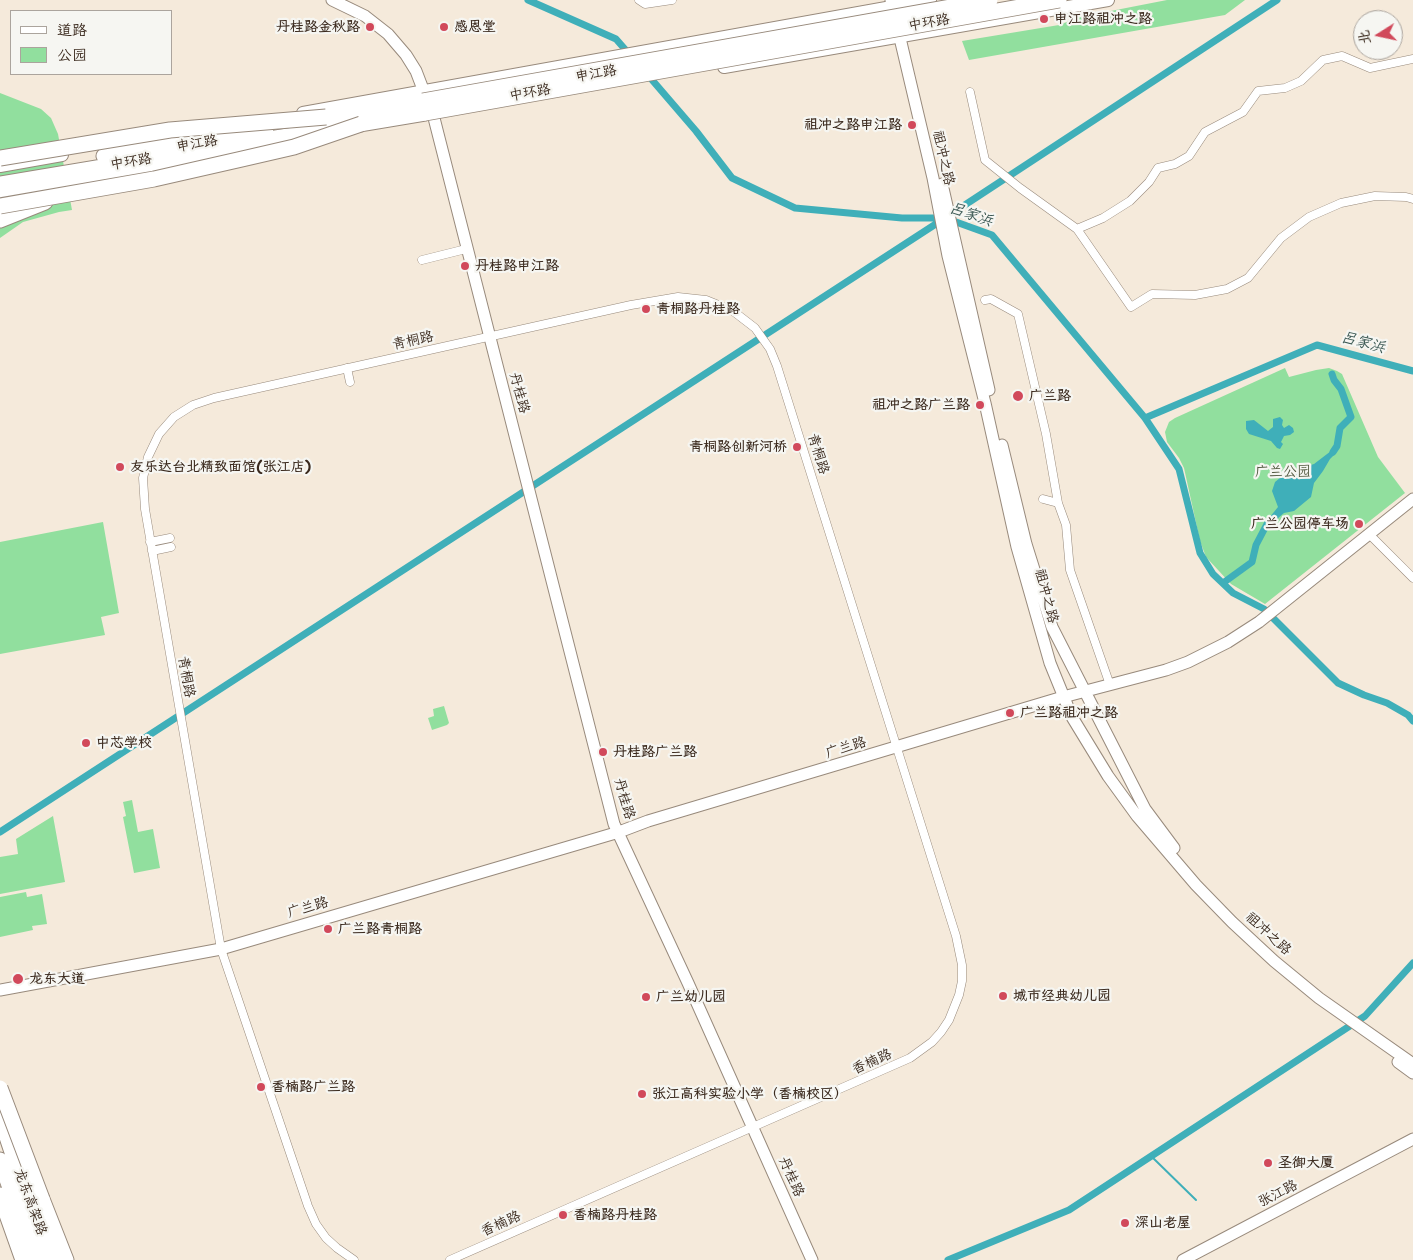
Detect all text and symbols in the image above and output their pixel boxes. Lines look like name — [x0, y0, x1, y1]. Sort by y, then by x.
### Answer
legend — [10, 10, 172, 75]
north arrow — [1353, 10, 1403, 60]
street label: 中环路 — [907, 11, 951, 35]
place label: 申江路祖冲之路 — [1054, 11, 1152, 27]
marker: 申江路祖冲之路 — [1038, 13, 1050, 25]
place label: 丹桂路金秋路 — [276, 19, 360, 35]
place label: 感恩堂 — [454, 19, 496, 35]
text: 道路 — [57, 20, 87, 40]
marker: 丹桂路金秋路 — [364, 21, 376, 33]
marker: 感恩堂 — [438, 21, 450, 33]
text: 北 — [1354, 29, 1374, 46]
text: 公园 — [57, 45, 87, 65]
street label: 申江路 — [574, 62, 618, 86]
street label: 中环路 — [508, 81, 552, 105]
place label: 祖冲之路申江路 — [804, 117, 902, 133]
marker: 祖冲之路申江路 — [906, 119, 918, 131]
street label: 祖冲之路 — [929, 129, 957, 187]
street label: 申江路 — [175, 132, 219, 156]
street label: 中环路 — [109, 150, 153, 174]
water label: 吕家浜 — [947, 199, 995, 231]
place label: 丹桂路申江路 — [475, 258, 559, 274]
marker: 丹桂路申江路 — [459, 260, 471, 272]
place label: 青桐路丹桂路 — [656, 301, 740, 317]
marker: 青桐路丹桂路 — [640, 303, 652, 315]
street label: 青桐路 — [391, 328, 435, 354]
water label: 吕家浜 — [1339, 328, 1387, 358]
street label: 丹桂路 — [505, 371, 533, 415]
place label: 广兰路 — [1029, 388, 1071, 404]
marker: 广兰路 — [1011, 389, 1025, 403]
place label: 祖冲之路广兰路 — [872, 397, 970, 413]
marker: 祖冲之路广兰路 — [974, 399, 986, 411]
street label: 青桐路 — [804, 431, 832, 477]
place label: 青桐路创新河桥 — [689, 439, 787, 455]
marker: 青桐路创新河桥 — [791, 441, 803, 453]
place label: 友乐达台北精致面馆(张江店) — [130, 459, 311, 475]
marker: 友乐达台北精致面馆(张江店) — [114, 461, 126, 473]
park label: 广兰公园 — [1255, 464, 1311, 480]
place label: 广兰公园停车场 — [1251, 516, 1349, 532]
marker: 广兰公园停车场 — [1353, 518, 1365, 530]
street label: 祖冲之路 — [1031, 567, 1061, 625]
street label: 青桐路 — [174, 655, 198, 699]
place label: 广兰路祖冲之路 — [1020, 705, 1118, 721]
marker: 广兰路祖冲之路 — [1004, 707, 1016, 719]
street label: 广兰路 — [823, 734, 869, 762]
place label: 中芯学校 — [96, 735, 152, 751]
marker: 中芯学校 — [80, 737, 92, 749]
place label: 丹桂路广兰路 — [613, 744, 697, 760]
marker: 丹桂路广兰路 — [597, 746, 609, 758]
street label: 丹桂路 — [610, 776, 638, 822]
street label: 广兰路 — [285, 894, 331, 922]
street label: 祖冲之路 — [1242, 909, 1294, 959]
place label: 广兰路青桐路 — [338, 921, 422, 937]
marker: 广兰路青桐路 — [322, 923, 334, 935]
place label: 龙东大道 — [29, 971, 85, 987]
marker: 龙东大道 — [11, 972, 25, 986]
place label: 城市经典幼儿园 — [1013, 988, 1111, 1004]
place label: 广兰幼儿园 — [656, 989, 726, 1005]
marker: 城市经典幼儿园 — [997, 990, 1009, 1002]
marker: 广兰幼儿园 — [640, 991, 652, 1003]
street label: 香楠路 — [849, 1046, 895, 1078]
place label: 香楠路广兰路 — [271, 1079, 355, 1095]
marker: 香楠路广兰路 — [255, 1081, 267, 1093]
place label: 张江高科实验小学（香楠校区） — [652, 1086, 848, 1102]
marker: 张江高科实验小学（香楠校区） — [636, 1088, 648, 1100]
street label: 丹桂路 — [775, 1154, 807, 1200]
place label: 圣御大厦 — [1278, 1155, 1334, 1171]
marker: 圣御大厦 — [1262, 1157, 1274, 1169]
street label: 龙东高架路 — [10, 1166, 50, 1238]
street label: 张江路 — [1255, 1177, 1301, 1211]
place label: 香楠路丹桂路 — [573, 1207, 657, 1223]
street label: 香楠路 — [478, 1208, 524, 1240]
marker: 香楠路丹桂路 — [557, 1209, 569, 1221]
place label: 深山老屋 — [1135, 1215, 1191, 1231]
marker: 深山老屋 — [1119, 1217, 1131, 1229]

